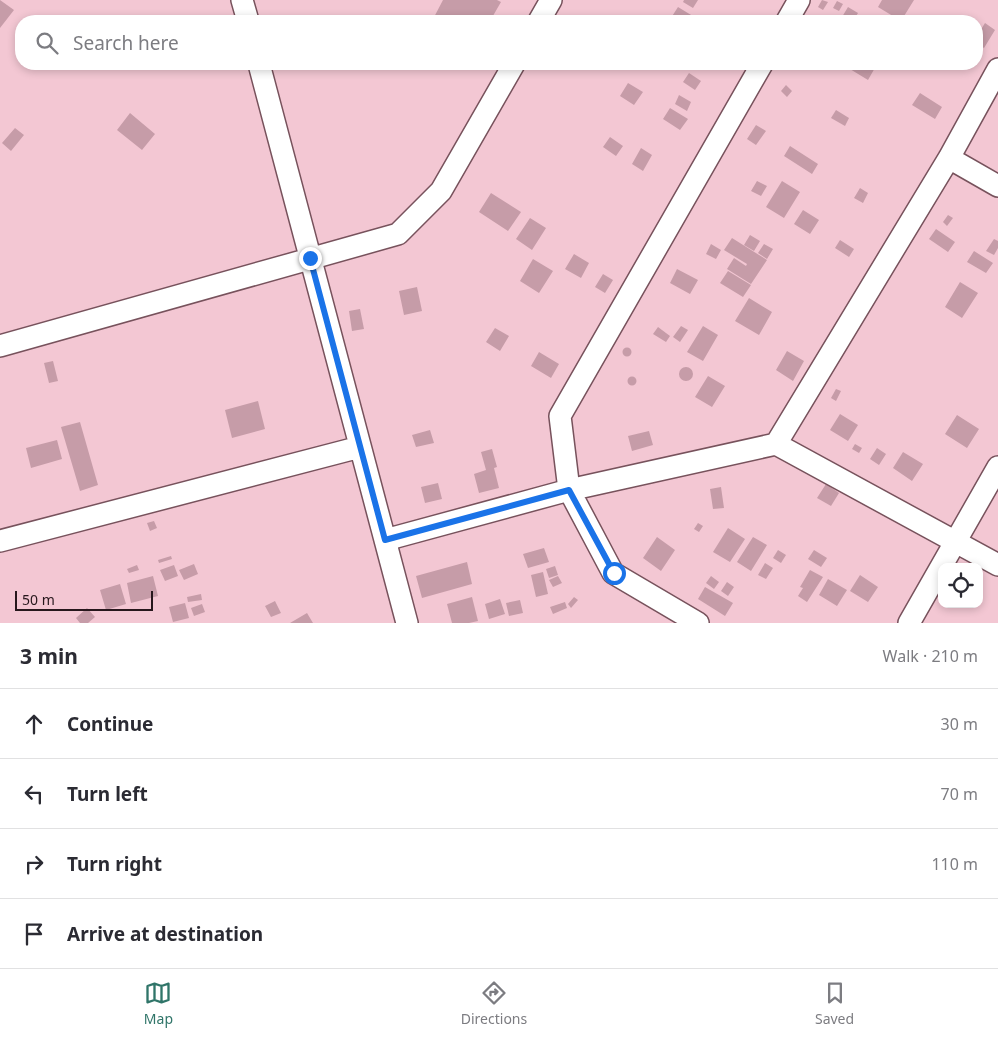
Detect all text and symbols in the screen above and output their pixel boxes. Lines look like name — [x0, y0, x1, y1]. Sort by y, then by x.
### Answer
search box — [15, 15, 983, 70]
icon: search — [33, 29, 61, 57]
text: Search here — [73, 30, 179, 56]
route end — [299, 247, 322, 270]
route start — [603, 562, 626, 585]
map controls — [938, 563, 983, 608]
button: locate — [938, 563, 983, 608]
scale bar — [15, 588, 152, 611]
text: 50 m — [22, 590, 55, 609]
text: 3 min — [20, 642, 78, 670]
text: Walk · 210 m — [883, 645, 978, 667]
icon: ahead — [20, 710, 48, 738]
text: Continue — [67, 711, 153, 737]
text: 30 m — [941, 713, 978, 735]
icon: left — [20, 780, 48, 808]
text: Turn left — [67, 781, 148, 807]
text: 70 m — [941, 783, 978, 805]
icon: right — [20, 850, 48, 878]
text: Turn right — [67, 851, 162, 877]
text: 110 m — [931, 853, 978, 875]
icon: arrive — [20, 920, 48, 948]
text: Arrive at destination — [67, 921, 263, 947]
tab: Map — [144, 979, 173, 1028]
tab: Directions — [461, 979, 527, 1028]
tab: Saved — [815, 979, 854, 1028]

